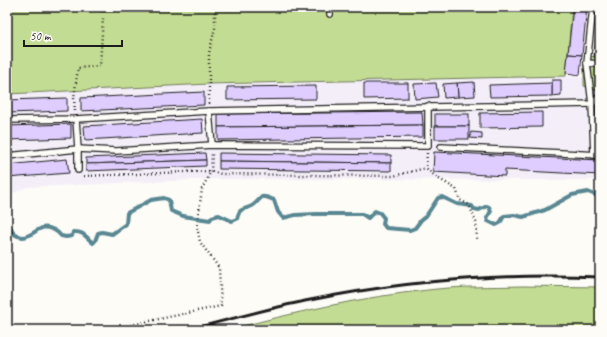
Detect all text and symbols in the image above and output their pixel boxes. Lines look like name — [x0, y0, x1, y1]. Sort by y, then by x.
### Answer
scale bar — [24, 22, 122, 48]
text: 50 m — [30, 28, 52, 44]

